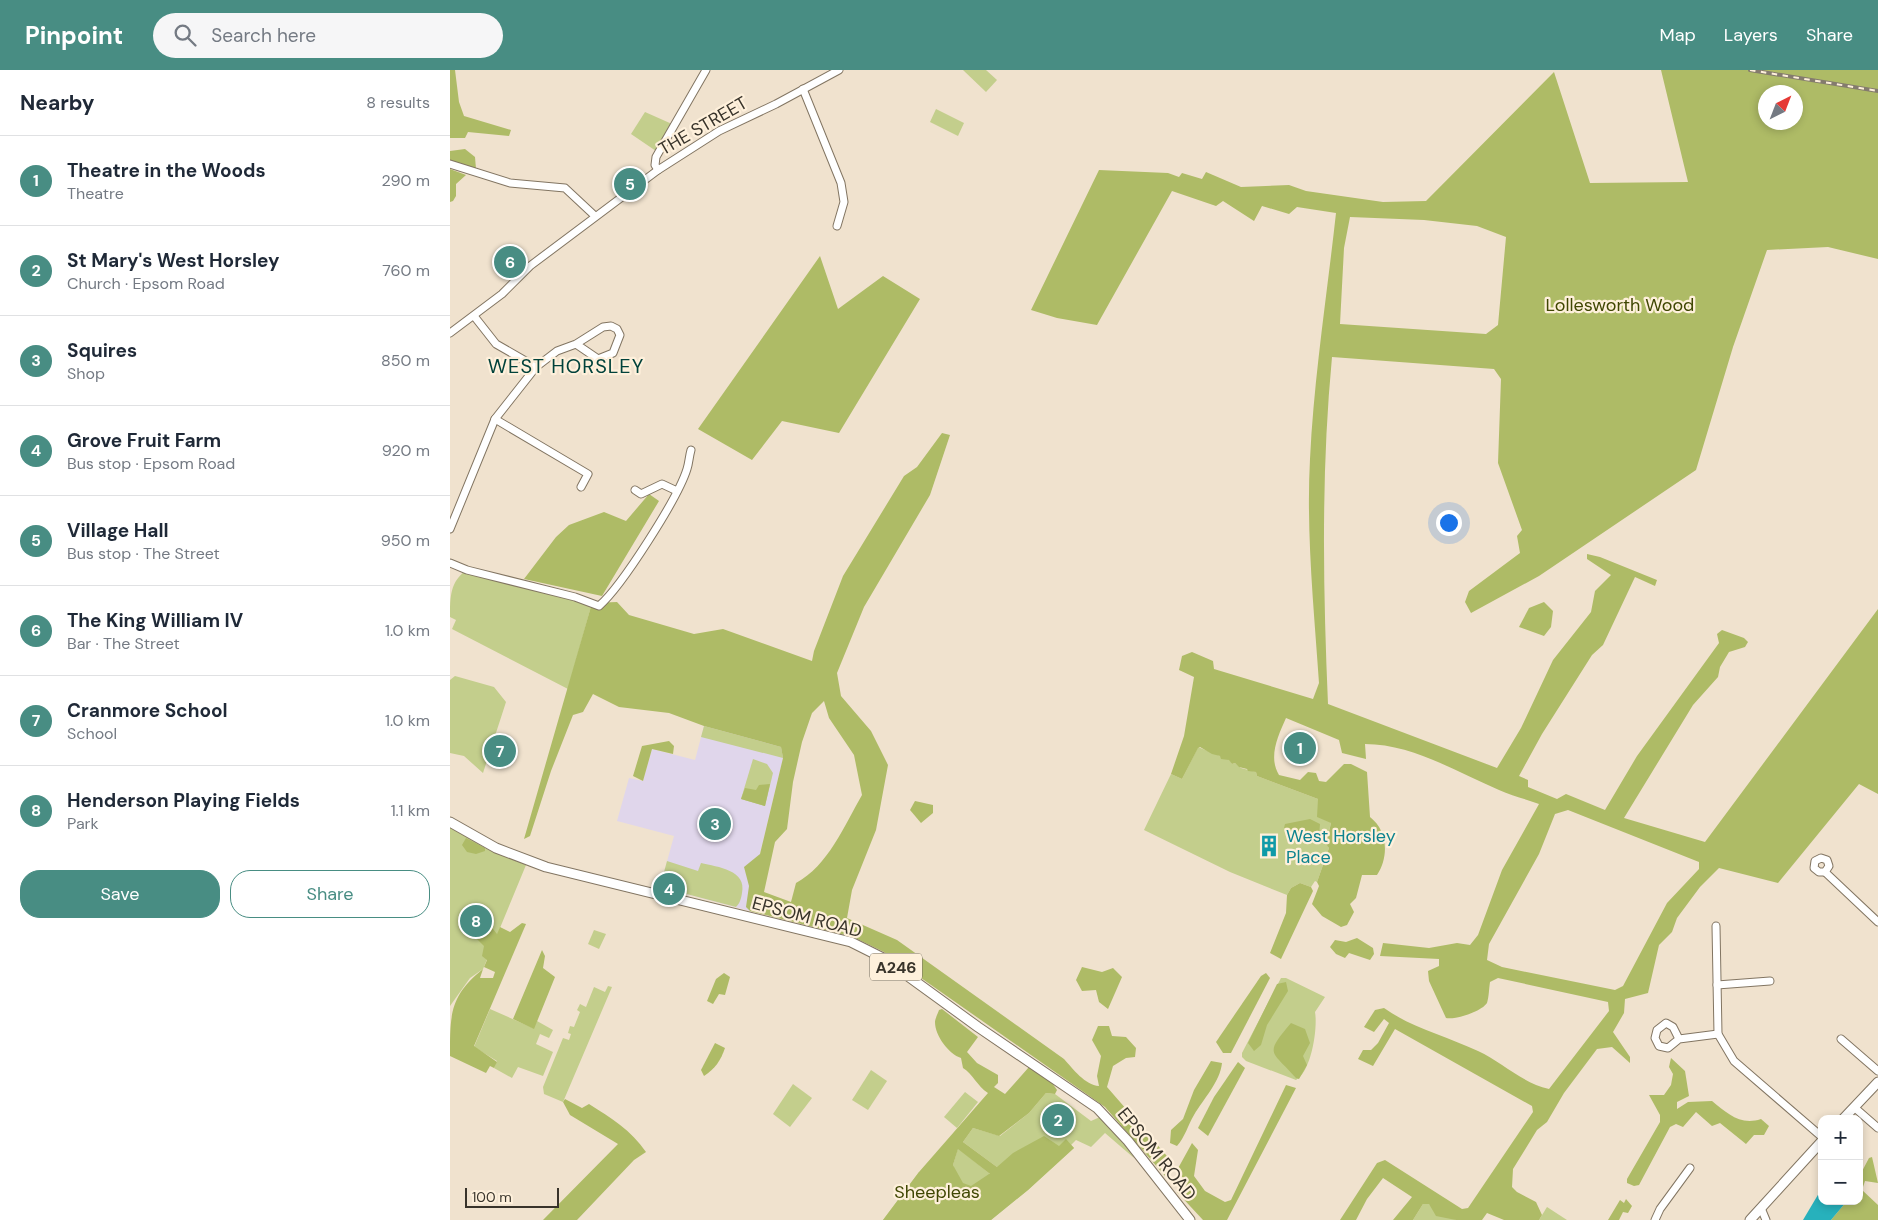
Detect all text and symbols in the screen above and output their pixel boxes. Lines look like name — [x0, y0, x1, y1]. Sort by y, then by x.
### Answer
search box — [153, 13, 503, 58]
text: Pinpoint — [25, 20, 123, 51]
icon: search — [171, 21, 199, 49]
text: Search here — [211, 23, 316, 48]
text: Map — [1660, 23, 1696, 47]
text: Layers — [1724, 23, 1778, 47]
text: Share — [1806, 23, 1853, 47]
north arrow — [1758, 85, 1803, 130]
text: Nearby — [20, 89, 94, 117]
street label: THE STREET — [654, 91, 752, 161]
text: 8 results — [366, 92, 430, 113]
text: Theatre in the Woods — [67, 158, 266, 183]
pin: 5 — [614, 165, 646, 203]
text: 1 — [33, 170, 39, 191]
text: 290 m — [381, 170, 430, 191]
text: Theatre — [67, 183, 124, 204]
pin: 6 — [494, 243, 526, 281]
text: St Mary's West Horsley — [67, 248, 280, 273]
text: 2 — [31, 260, 41, 281]
text: 760 m — [382, 260, 430, 281]
text: Church · Epsom Road — [67, 273, 225, 294]
park label: Lollesworth Wood — [1546, 293, 1694, 317]
text: Squires — [67, 338, 137, 363]
text: 3 — [31, 350, 41, 371]
text: 850 m — [381, 350, 430, 371]
district label: WEST HORSLEY — [488, 353, 644, 379]
text: Shop — [67, 363, 105, 384]
text: Grove Fruit Farm — [67, 428, 221, 453]
text: 4 — [31, 440, 41, 461]
text: 920 m — [382, 440, 430, 461]
text: Bus stop · Epsom Road — [67, 453, 235, 474]
your location — [1436, 510, 1462, 536]
text: Village Hall — [67, 518, 169, 543]
text: 5 — [31, 530, 41, 551]
text: 950 m — [381, 530, 430, 551]
text: Bus stop · The Street — [67, 543, 220, 564]
text: The King William IV — [67, 608, 243, 633]
text: 6 — [31, 620, 41, 641]
text: 1.0 km — [385, 620, 430, 641]
text: Bar · The Street — [67, 633, 180, 654]
text: Cranmore School — [67, 698, 228, 723]
text: 7 — [32, 710, 40, 731]
text: 1.0 km — [385, 710, 430, 731]
text: School — [67, 723, 117, 744]
pin: 1 — [1284, 729, 1316, 767]
pin: 7 — [484, 732, 516, 770]
text: Henderson Playing Fields — [67, 788, 300, 813]
text: 8 — [31, 800, 41, 821]
text: 1.1 km — [391, 800, 430, 821]
pin: 3 — [699, 805, 731, 843]
text: Park — [67, 813, 99, 834]
place label: West Horsley Place — [1286, 824, 1396, 869]
building icon: West Horsley Place — [1256, 833, 1282, 859]
button: Save — [20, 870, 220, 918]
button: Share — [230, 870, 430, 918]
pin: 4 — [653, 870, 685, 908]
street label: EPSOM ROAD — [749, 891, 865, 943]
pin: 8 — [460, 902, 492, 940]
road number: A246 — [870, 954, 922, 980]
pin: 2 — [1042, 1101, 1074, 1139]
street label: EPSOM ROAD — [1112, 1103, 1202, 1205]
map controls — [1818, 1115, 1863, 1205]
button: + — [1818, 1115, 1863, 1160]
button: − — [1818, 1160, 1863, 1205]
park label: Sheepleas — [894, 1180, 980, 1204]
scale bar — [465, 1185, 559, 1208]
text: 100 m — [472, 1188, 512, 1206]

